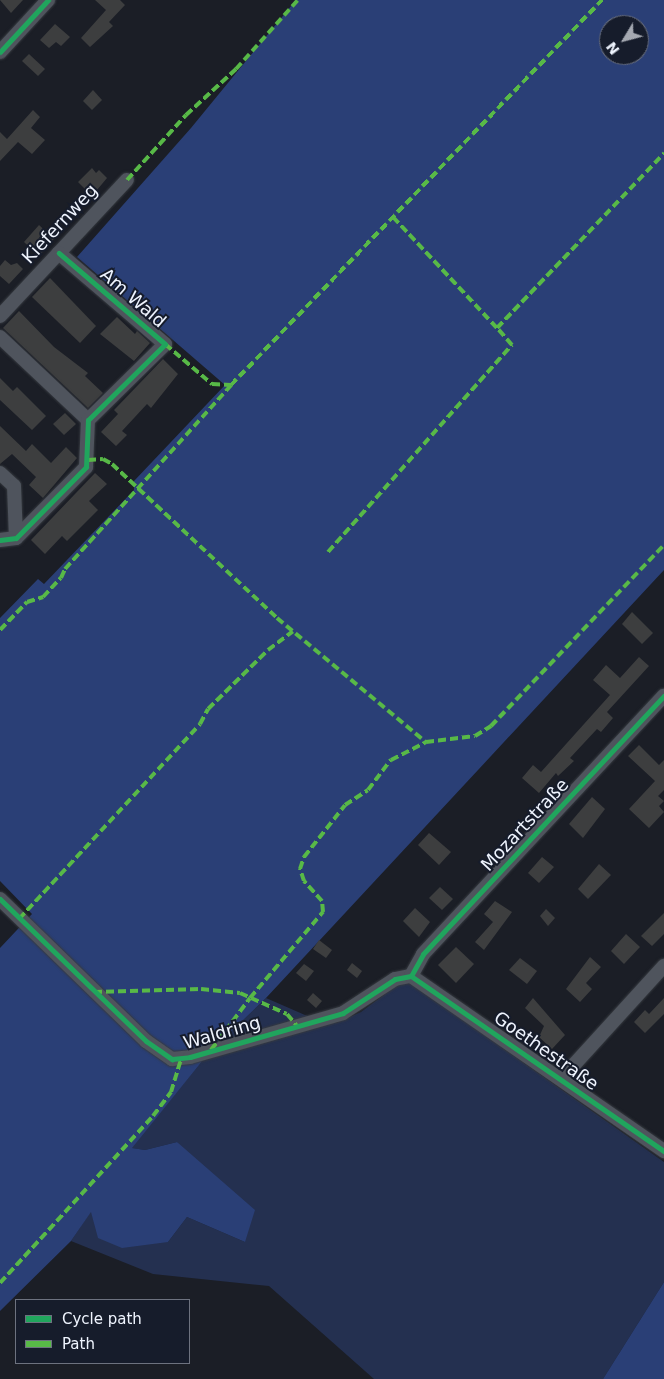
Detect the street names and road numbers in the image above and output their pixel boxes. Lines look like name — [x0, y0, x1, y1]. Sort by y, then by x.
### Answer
street label: Kiefernweg — [18, 180, 102, 268]
street label: Am Wald — [96, 264, 170, 332]
street label: Mozartstraße — [477, 774, 573, 876]
street label: Goethestraße — [489, 1007, 603, 1095]
street label: Waldring — [181, 1012, 263, 1054]

